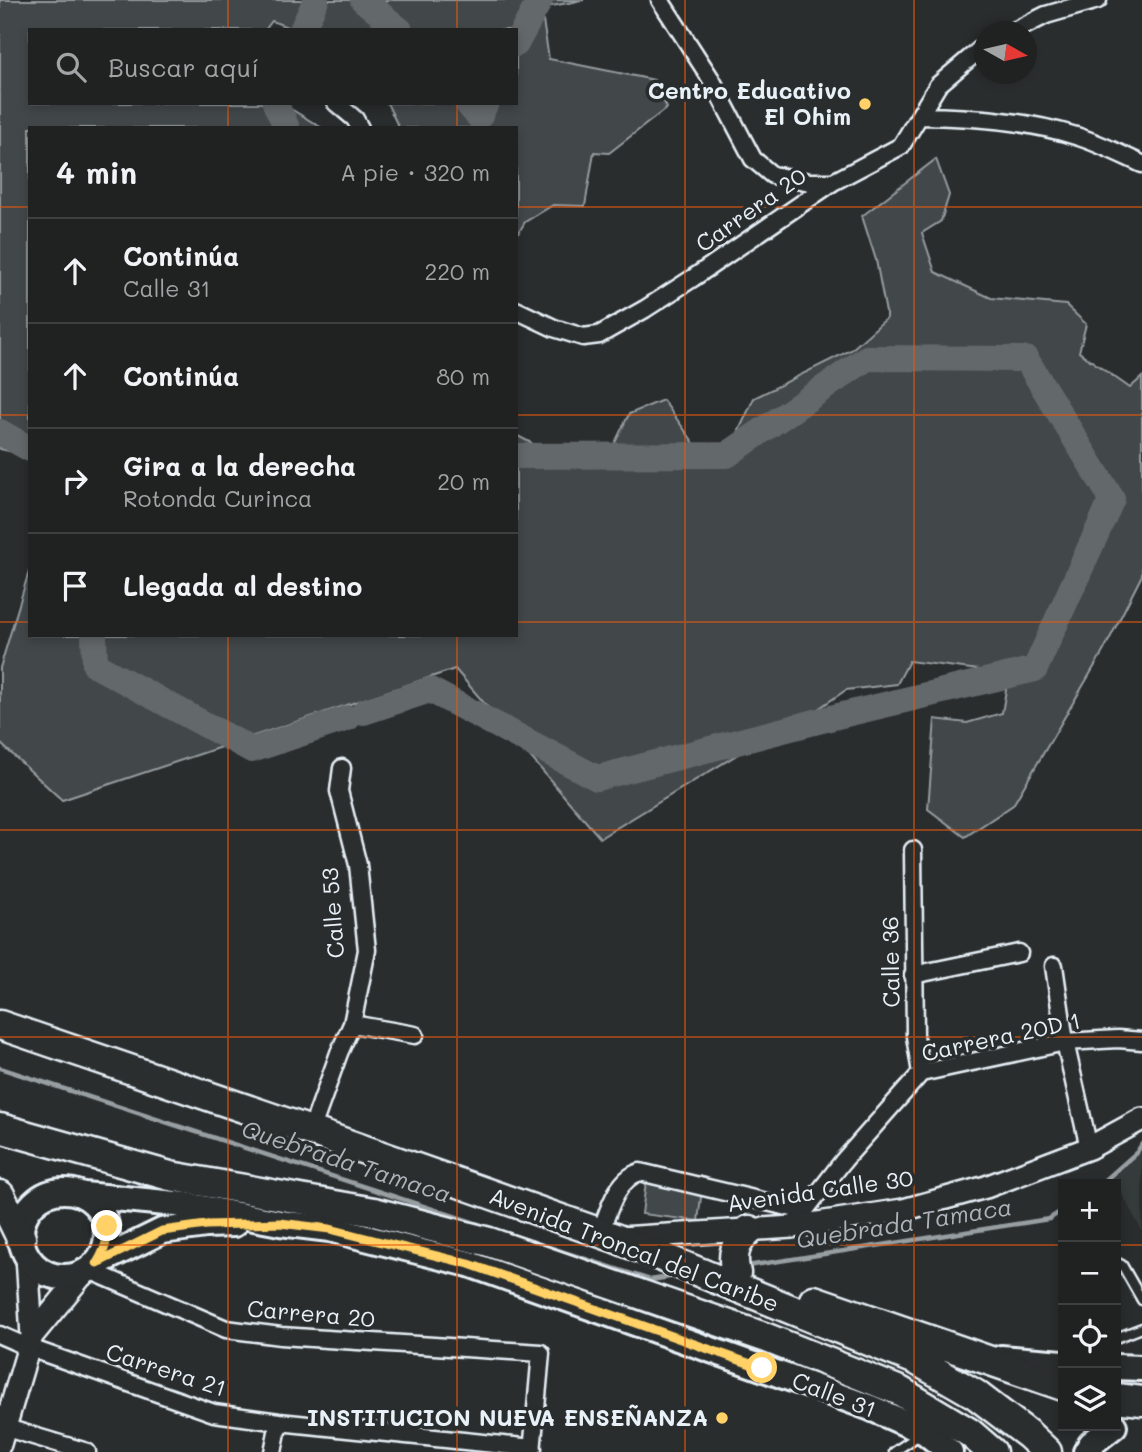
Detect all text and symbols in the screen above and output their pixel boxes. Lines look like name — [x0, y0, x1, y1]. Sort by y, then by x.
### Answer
north arrow — [974, 21, 1037, 84]
search box — [28, 28, 518, 105]
icon: search — [52, 48, 90, 86]
text: Buscar aquí — [108, 50, 259, 84]
place label: Centro Educativo El Ohim — [648, 75, 851, 131]
marker: Centro Educativo El Ohim — [857, 96, 873, 112]
text: 4 min — [56, 152, 137, 192]
text: A pie · 320 m — [340, 157, 490, 187]
street label: Carrera 20 — [689, 160, 812, 258]
text: Continúa — [123, 239, 239, 273]
icon: ahead — [56, 252, 94, 290]
text: 220 m — [424, 256, 490, 286]
text: Calle 31 — [123, 273, 211, 303]
icon: ahead — [56, 357, 94, 395]
text: Continúa — [123, 359, 239, 393]
text: 80 m — [436, 361, 490, 391]
text: Gira a la derecha — [123, 449, 356, 483]
icon: right — [56, 462, 94, 500]
text: 20 m — [437, 466, 490, 496]
text: Rotonda Curinca — [123, 483, 312, 513]
icon: arrive — [56, 567, 94, 605]
text: Llegada al destino — [123, 569, 362, 603]
street label: Calle 53 — [314, 867, 350, 959]
street label: Calle 36 — [874, 916, 906, 1008]
street label: Carrera 20D 1 — [919, 1005, 1083, 1068]
water label: Quebrada Tamaca — [238, 1112, 455, 1209]
street label: Avenida Calle 30 — [725, 1162, 915, 1218]
map controls — [1058, 1179, 1121, 1431]
button: + — [1058, 1179, 1121, 1242]
street label: Avenida Troncal del Caribe — [485, 1180, 783, 1318]
water label: Quebrada Tamaca — [794, 1190, 1014, 1255]
route end — [91, 1210, 122, 1241]
button: − — [1058, 1242, 1121, 1305]
street label: Carrera 20 — [246, 1292, 376, 1334]
button: locate — [1058, 1305, 1121, 1368]
street label: Carrera 21 — [103, 1336, 230, 1403]
route start — [746, 1352, 777, 1383]
street label: Calle 31 — [788, 1364, 881, 1424]
button: layers — [1058, 1368, 1121, 1431]
place label: INSTITUCION NUEVA ENSEÑANZA — [307, 1402, 708, 1432]
marker: INSTITUCION NUEVA ENSEÑANZA — [714, 1410, 730, 1426]

